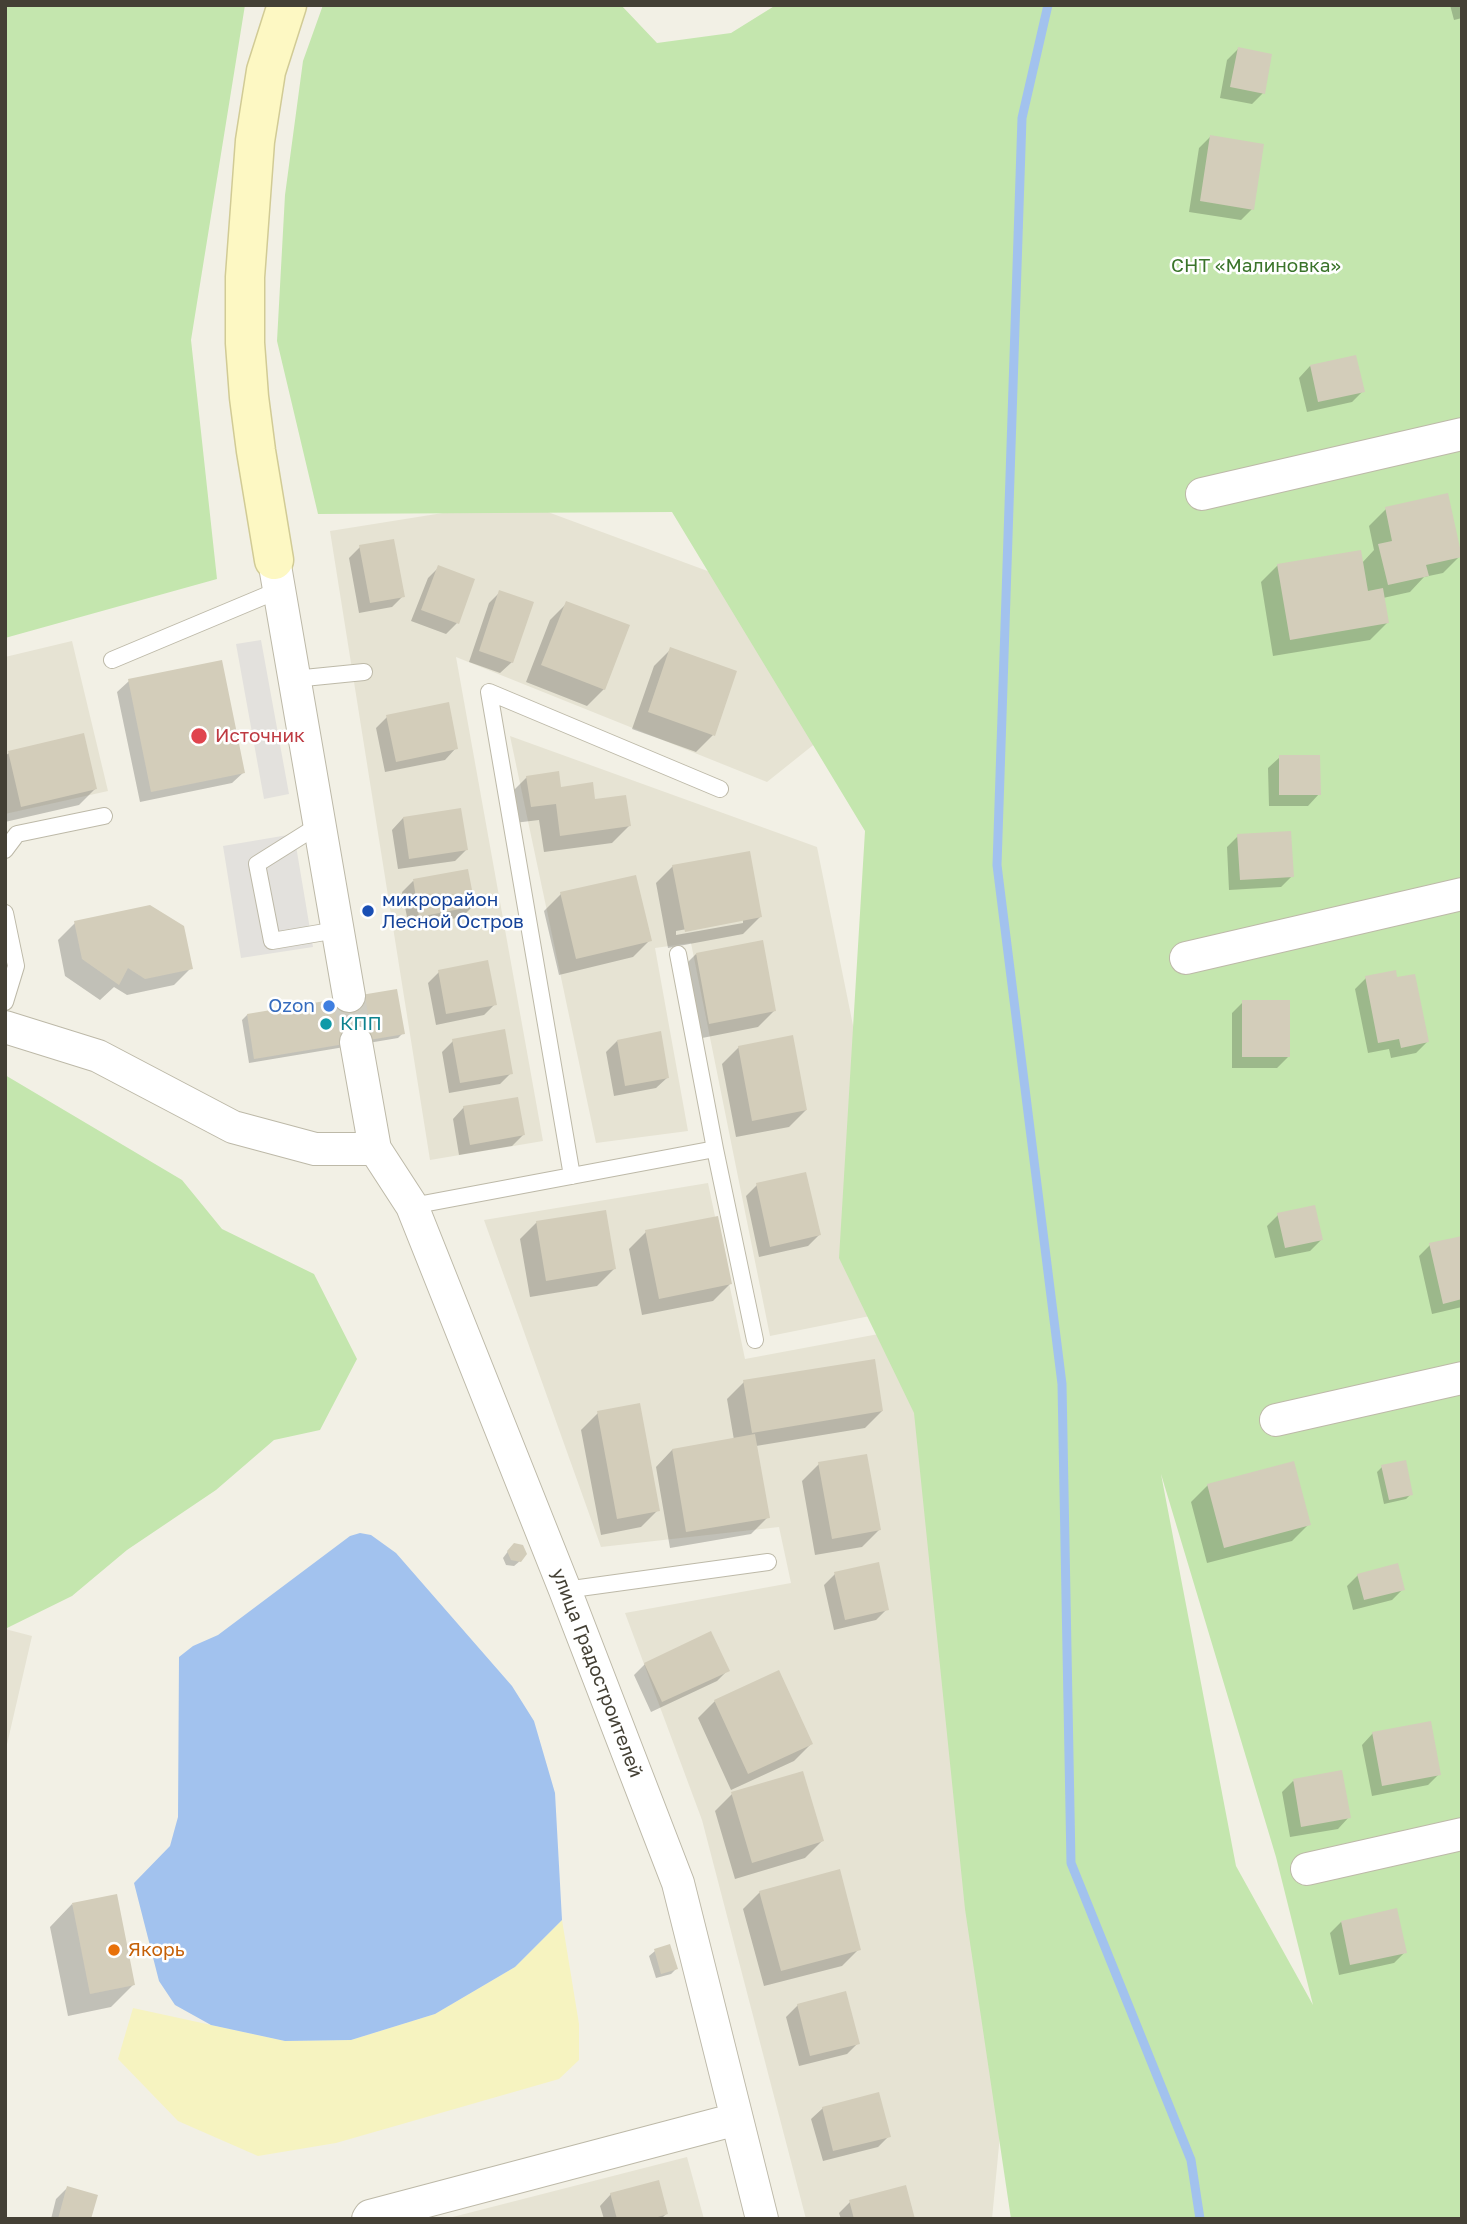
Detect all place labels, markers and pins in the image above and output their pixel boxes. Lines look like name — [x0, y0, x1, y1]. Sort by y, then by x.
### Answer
place label: Источник — [215, 725, 305, 747]
marker: Источник — [189, 726, 209, 746]
place label: микрорайон Лесной Остров — [382, 889, 524, 933]
marker: микрорайон Лесной Остров — [360, 903, 376, 919]
place label: Ozon — [268, 995, 315, 1017]
marker: Ozon — [321, 998, 337, 1014]
place label: КПП — [340, 1013, 382, 1035]
marker: КПП — [318, 1016, 334, 1032]
place label: Якорь — [128, 1939, 185, 1961]
marker: Якорь — [106, 1942, 122, 1958]

